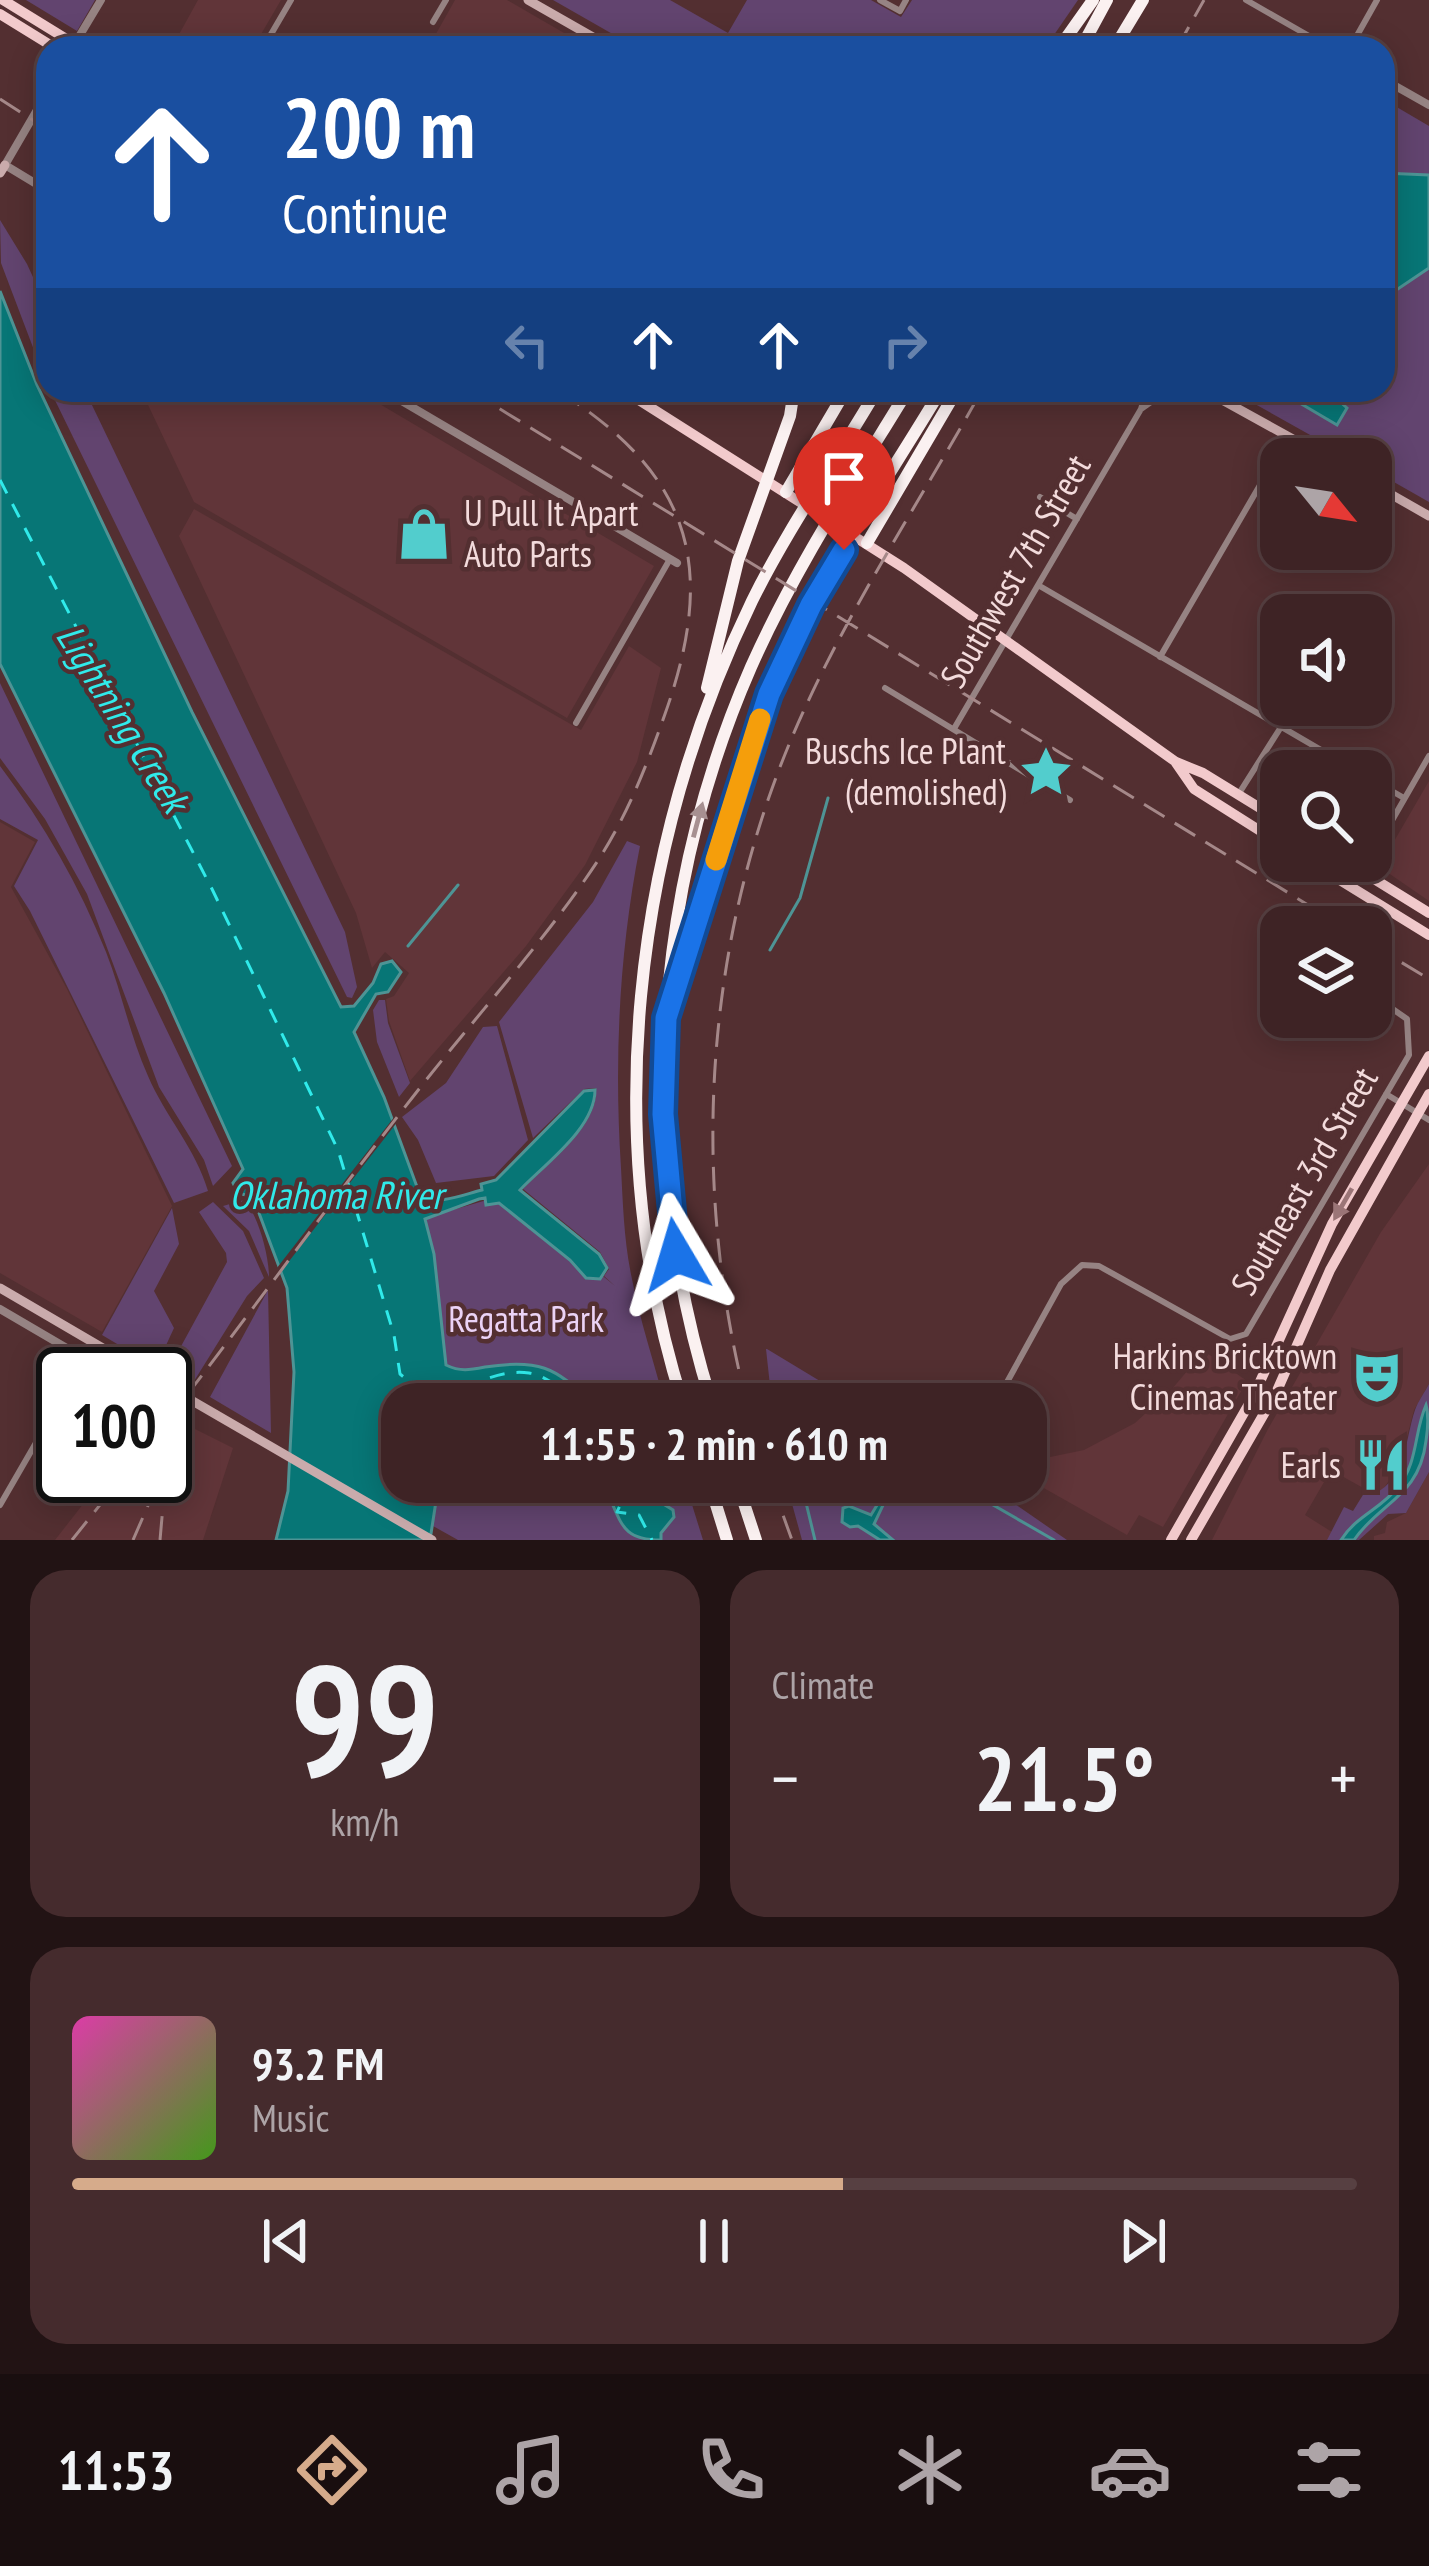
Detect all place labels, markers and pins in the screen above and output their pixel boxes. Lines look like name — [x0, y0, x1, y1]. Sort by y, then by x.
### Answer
pin — [793, 427, 895, 550]
place label: U Pull It Apart Auto Parts — [464, 489, 638, 577]
shop icon: U Pull It Apart Auto Parts — [395, 505, 453, 563]
place label: Buschs Ice Plant (demolished) — [805, 727, 1007, 815]
place icon: Buschs Ice Plant (demolished) — [1017, 743, 1075, 801]
place label: Harkins Bricktown Cinemas Theater — [1113, 1332, 1337, 1420]
theatre icon: Harkins Bricktown Cinemas Theater — [1348, 1348, 1406, 1406]
restaurant icon: Earls — [1352, 1436, 1410, 1494]
place label: Earls — [1281, 1441, 1341, 1488]

